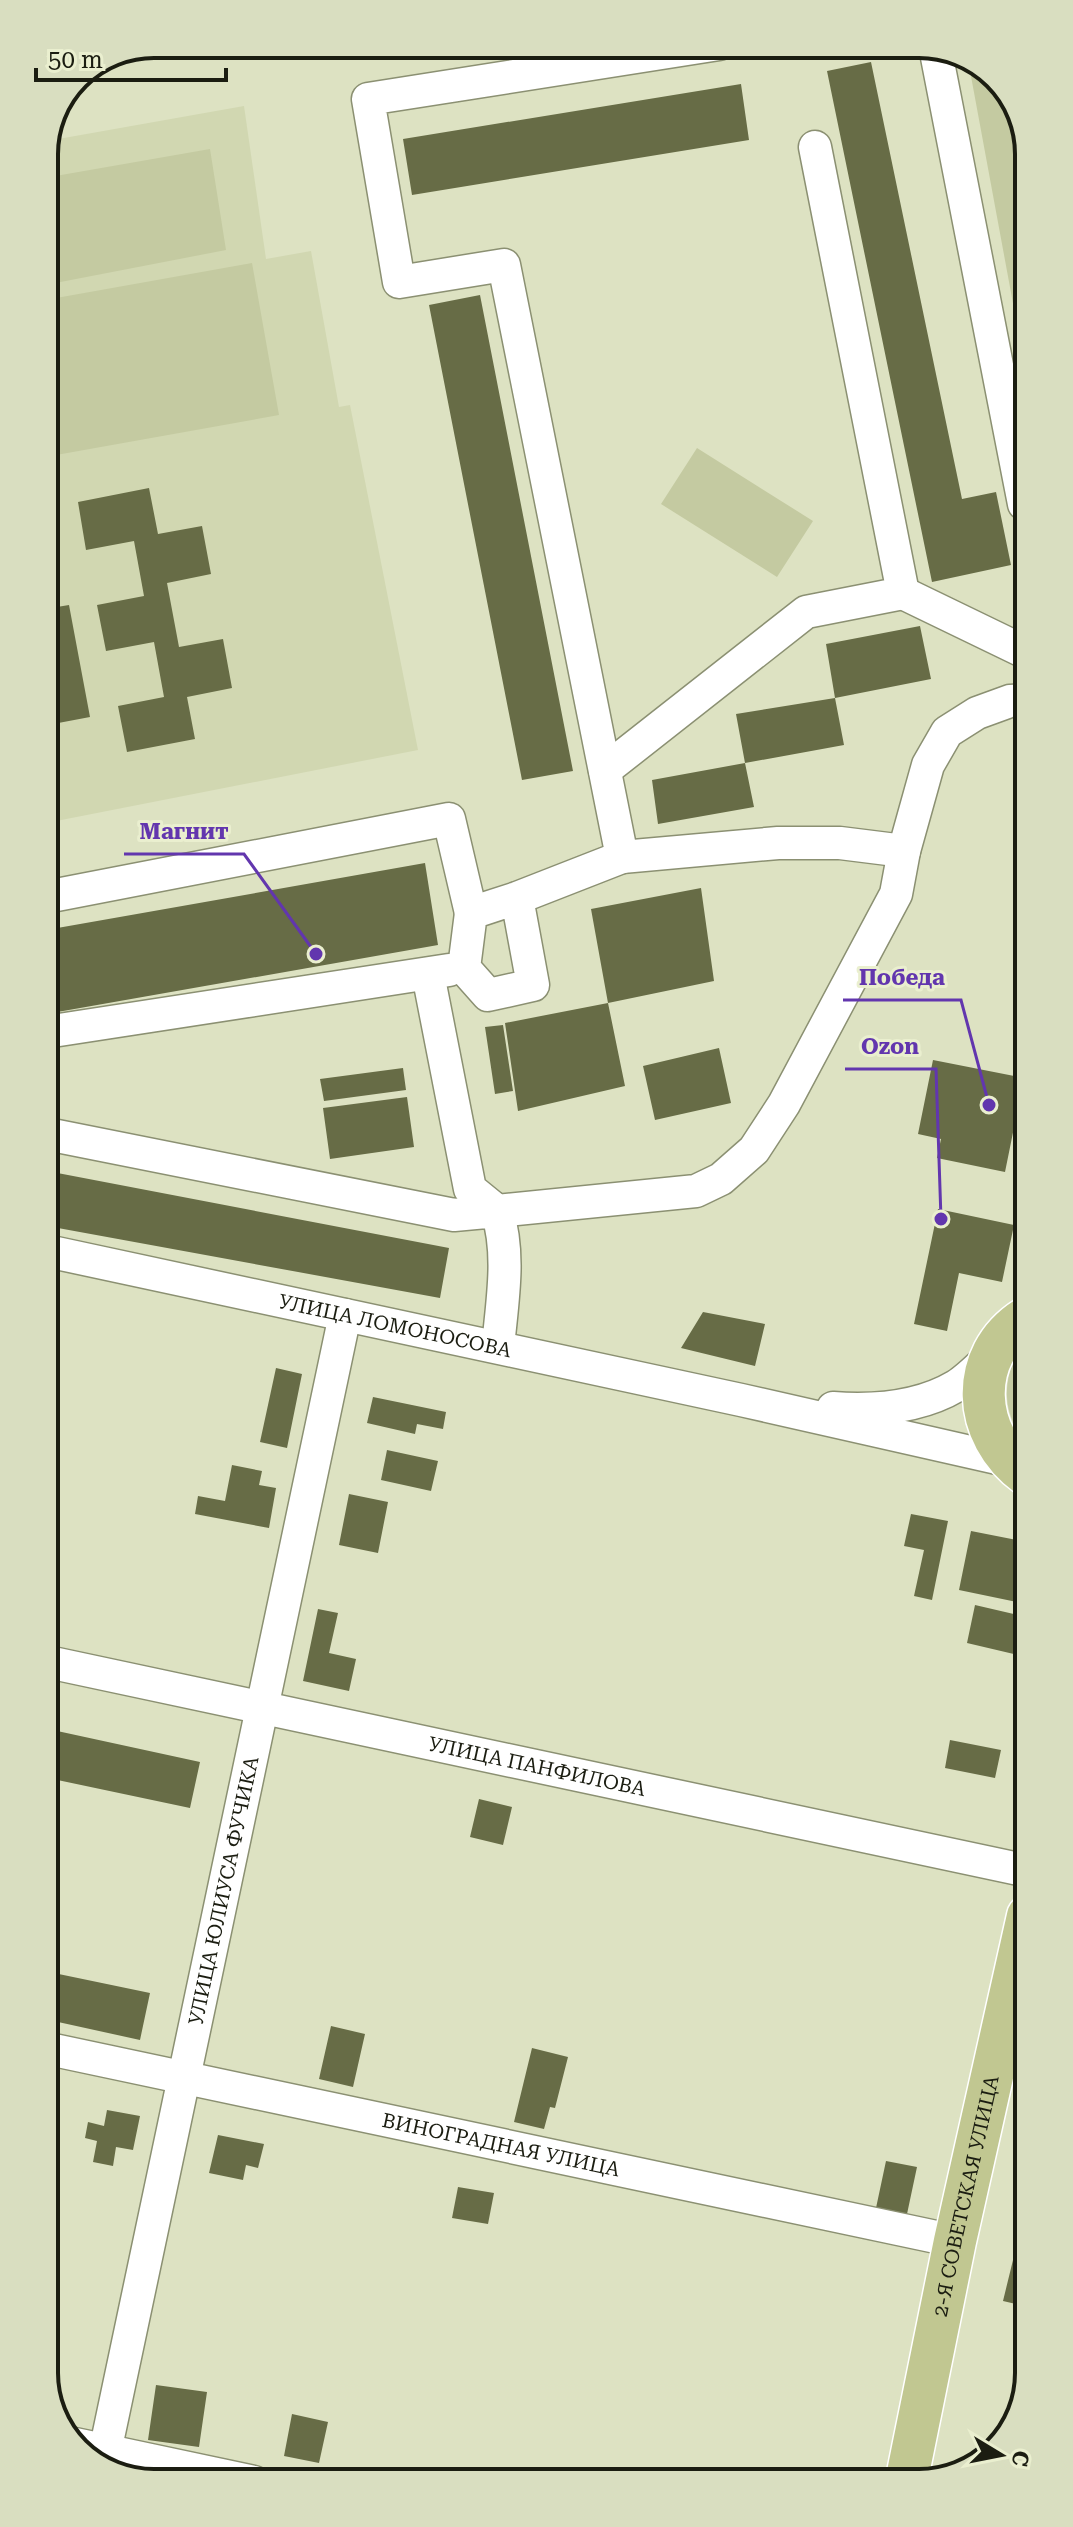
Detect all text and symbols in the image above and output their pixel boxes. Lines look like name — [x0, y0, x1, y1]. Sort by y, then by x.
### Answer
scale bar — [36, 32, 226, 82]
text: 50 m — [48, 46, 103, 74]
callout: Магнит — [124, 808, 244, 854]
text: Магнит — [140, 819, 228, 844]
callout: Победа — [843, 954, 961, 1000]
text: Победа — [859, 965, 945, 990]
callout: Ozon — [845, 1023, 936, 1069]
text: Ozon — [861, 1034, 919, 1059]
street label: УЛИЦА ЛОМОНОСОВА — [276, 1289, 514, 1362]
street label: УЛИЦА ПАНФИЛОВА — [426, 1731, 648, 1801]
street label: УЛИЦА ЮЛИУСА ФУЧИКА — [183, 1754, 264, 2027]
street label: 2-Я СОВЕТСКАЯ УЛИЦА — [928, 2073, 1004, 2319]
street label: ВИНОГРАДНАЯ УЛИЦА — [380, 2108, 622, 2182]
north arrow — [961, 2415, 1041, 2495]
text: С — [1007, 2449, 1034, 2468]

